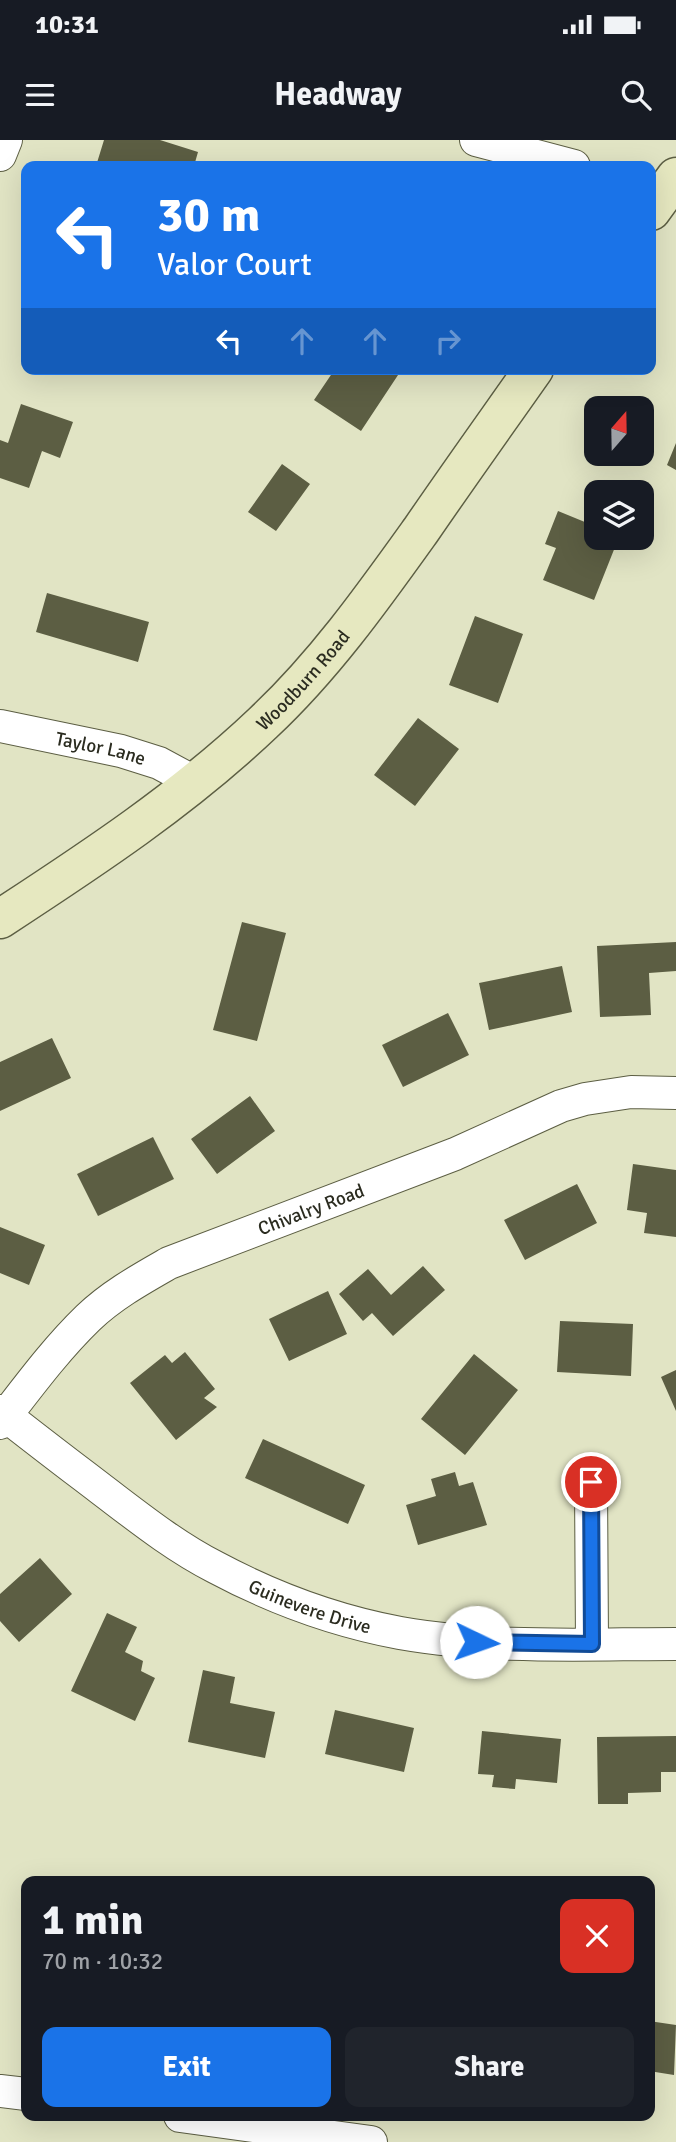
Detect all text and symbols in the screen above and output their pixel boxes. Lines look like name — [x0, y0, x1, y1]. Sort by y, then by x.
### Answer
text: 10:31 — [35, 9, 99, 41]
text: Headway — [274, 75, 402, 114]
icon: menu — [21, 76, 59, 114]
icon: search — [617, 76, 655, 114]
text: 30 m — [157, 185, 260, 245]
icon: left — [42, 189, 133, 280]
text: Valor Court — [157, 245, 312, 284]
icon: left — [210, 322, 248, 360]
icon: ahead — [283, 322, 321, 360]
icon: ahead — [356, 322, 394, 360]
icon: right — [429, 322, 467, 360]
north arrow — [584, 396, 654, 466]
map controls — [584, 396, 654, 550]
button: layers — [584, 480, 654, 550]
street label: Woodburn Road — [251, 625, 355, 736]
street label: Taylor Lane — [53, 727, 149, 771]
street label: Chivalry Road — [255, 1179, 368, 1241]
pin — [561, 1452, 621, 1512]
icon: arrive — [572, 1463, 610, 1501]
street label: Guinevere Drive — [245, 1574, 373, 1639]
position arrow — [439, 1605, 513, 1679]
text: 1 min — [42, 1895, 143, 1946]
button: close — [560, 1899, 634, 1973]
text: 70 m · 10:32 — [42, 1947, 163, 1976]
button: Exit — [42, 2027, 331, 2107]
button: Share — [345, 2027, 634, 2107]

